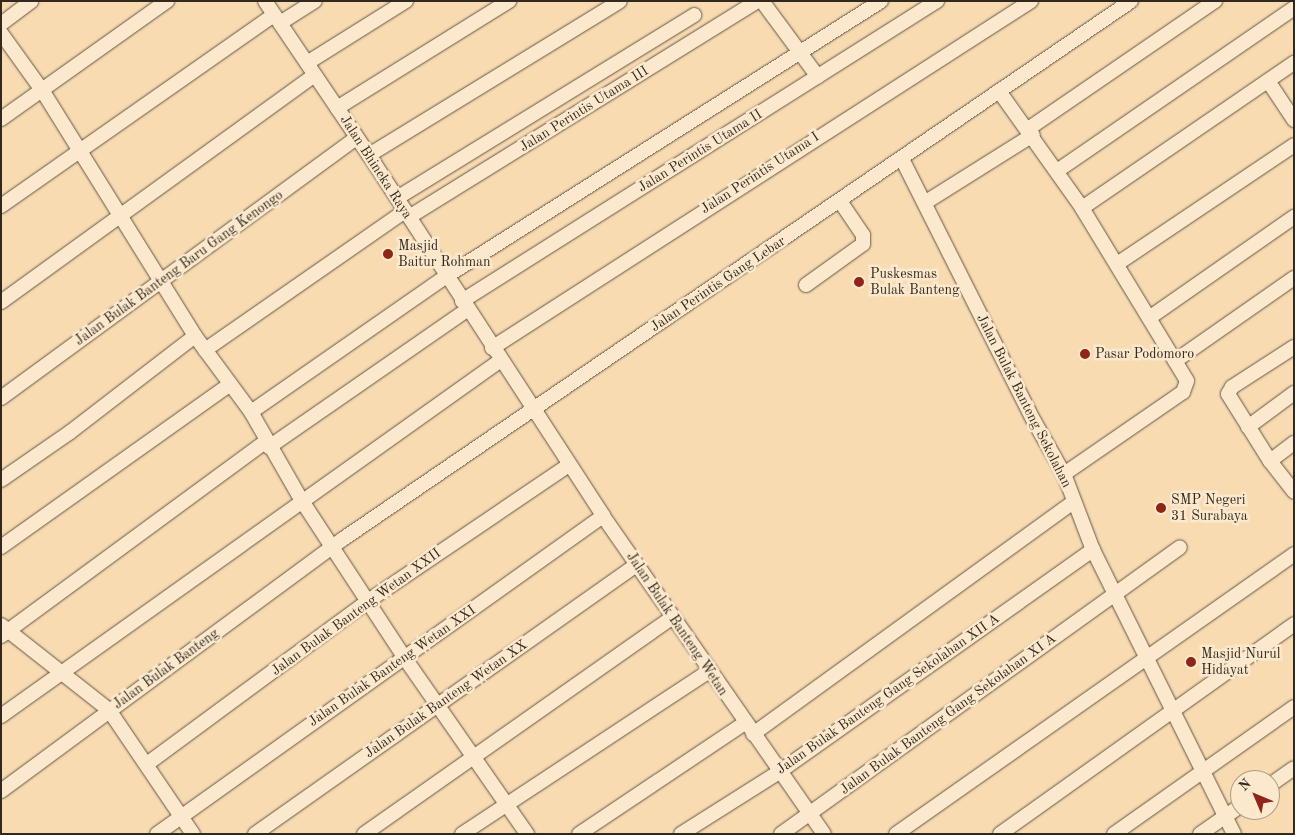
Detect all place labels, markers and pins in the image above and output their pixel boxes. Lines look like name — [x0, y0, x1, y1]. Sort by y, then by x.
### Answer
place label: Masjid Baitur Rohman — [398, 238, 491, 270]
marker: Masjid Baitur Rohman — [382, 248, 394, 260]
place label: Puskesmas Bulak Banteng — [870, 266, 960, 298]
marker: Puskesmas Bulak Banteng — [852, 275, 866, 289]
place label: Pasar Podomoro — [1095, 346, 1194, 362]
marker: Pasar Podomoro — [1079, 348, 1091, 360]
place label: SMP Negeri 31 Surabaya — [1171, 492, 1248, 524]
marker: SMP Negeri 31 Surabaya — [1155, 502, 1167, 514]
place label: Masjid Nurul Hidayat — [1201, 646, 1280, 679]
marker: Masjid Nurul Hidayat — [1185, 656, 1197, 668]

